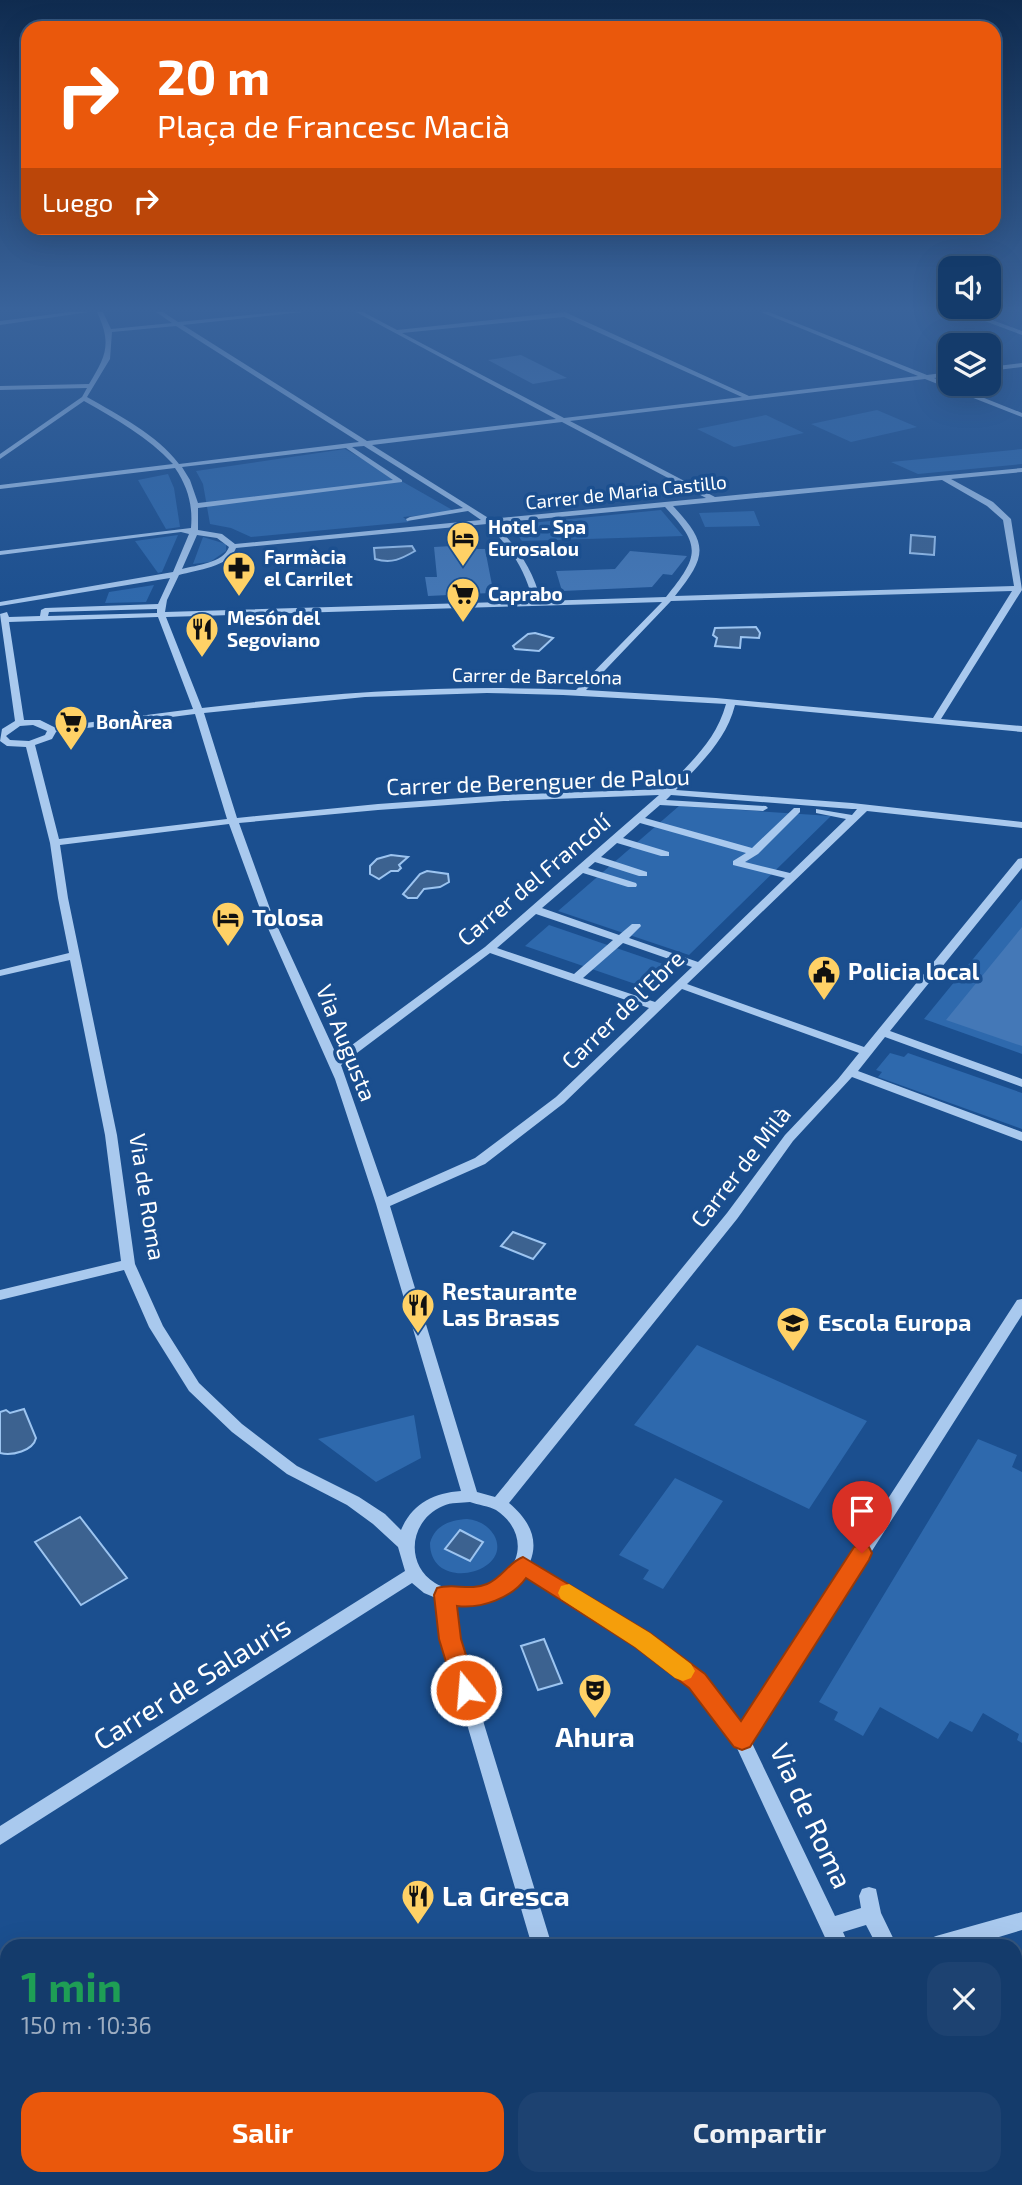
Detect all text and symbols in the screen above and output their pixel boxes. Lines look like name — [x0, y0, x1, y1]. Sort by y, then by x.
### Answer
text: 20 m — [157, 46, 270, 105]
icon: right — [42, 49, 133, 140]
text: Plaça de Francesc Macià — [157, 106, 510, 144]
icon: right — [127, 182, 165, 220]
text: Luego — [42, 186, 113, 217]
map controls — [938, 256, 1001, 396]
button: sound — [938, 256, 1001, 319]
button: layers — [938, 333, 1001, 396]
street label: Carrer de Maria Castillo — [524, 469, 728, 514]
place label: Hotel - Spa Eurosalou — [488, 515, 586, 560]
hotel icon: Hotel - Spa Eurosalou — [444, 519, 482, 568]
place label: Farmàcia el Carrilet — [264, 545, 353, 590]
pharmacy icon: Farmàcia el Carrilet — [220, 549, 258, 598]
supermarket icon: Caprabo — [444, 575, 482, 624]
place label: Caprabo — [488, 582, 563, 605]
place label: Mesón del Segoviano — [227, 606, 321, 651]
restaurant icon: Mesón del Segoviano — [183, 610, 221, 659]
street label: Carrer de Barcelona — [452, 663, 622, 688]
supermarket icon: BonÀrea — [52, 703, 90, 752]
place label: BonÀrea — [96, 710, 173, 733]
street label: Carrer de Berenguer de Palou — [386, 762, 690, 800]
street label: Carrer del Francolí — [451, 806, 616, 951]
hotel icon: Tolosa — [209, 899, 247, 948]
place label: Tolosa — [252, 903, 324, 931]
street label: Carrer de l'Ebre — [555, 944, 689, 1075]
public building icon: Policia local — [805, 953, 843, 1002]
place label: Policia local — [848, 957, 980, 985]
street label: Via Augusta — [311, 980, 383, 1105]
street label: Carrer de Milà — [684, 1100, 796, 1233]
street label: Via de Roma — [124, 1131, 172, 1262]
place label: Restaurante Las Brasas — [442, 1277, 577, 1331]
restaurant icon: Restaurante Las Brasas — [399, 1286, 437, 1335]
school or university icon: Escola Europa — [774, 1304, 812, 1353]
place label: Escola Europa — [818, 1308, 971, 1336]
pin — [832, 1481, 892, 1553]
icon: arrive — [843, 1492, 881, 1530]
street label: Carrer de Salauris — [87, 1608, 296, 1756]
position arrow — [429, 1653, 503, 1727]
theatre icon: Ahura — [576, 1671, 614, 1720]
place label: Ahura — [555, 1719, 635, 1753]
street label: Via de Roma — [764, 1738, 860, 1893]
restaurant icon: La Gresca — [399, 1877, 437, 1926]
place label: La Gresca — [442, 1878, 570, 1912]
text: 1 min — [21, 1960, 122, 2010]
button: close — [927, 1962, 1001, 2036]
text: 150 m · 10:36 — [21, 2011, 152, 2039]
button: Salir — [21, 2092, 504, 2172]
button: Compartir — [518, 2092, 1001, 2172]

